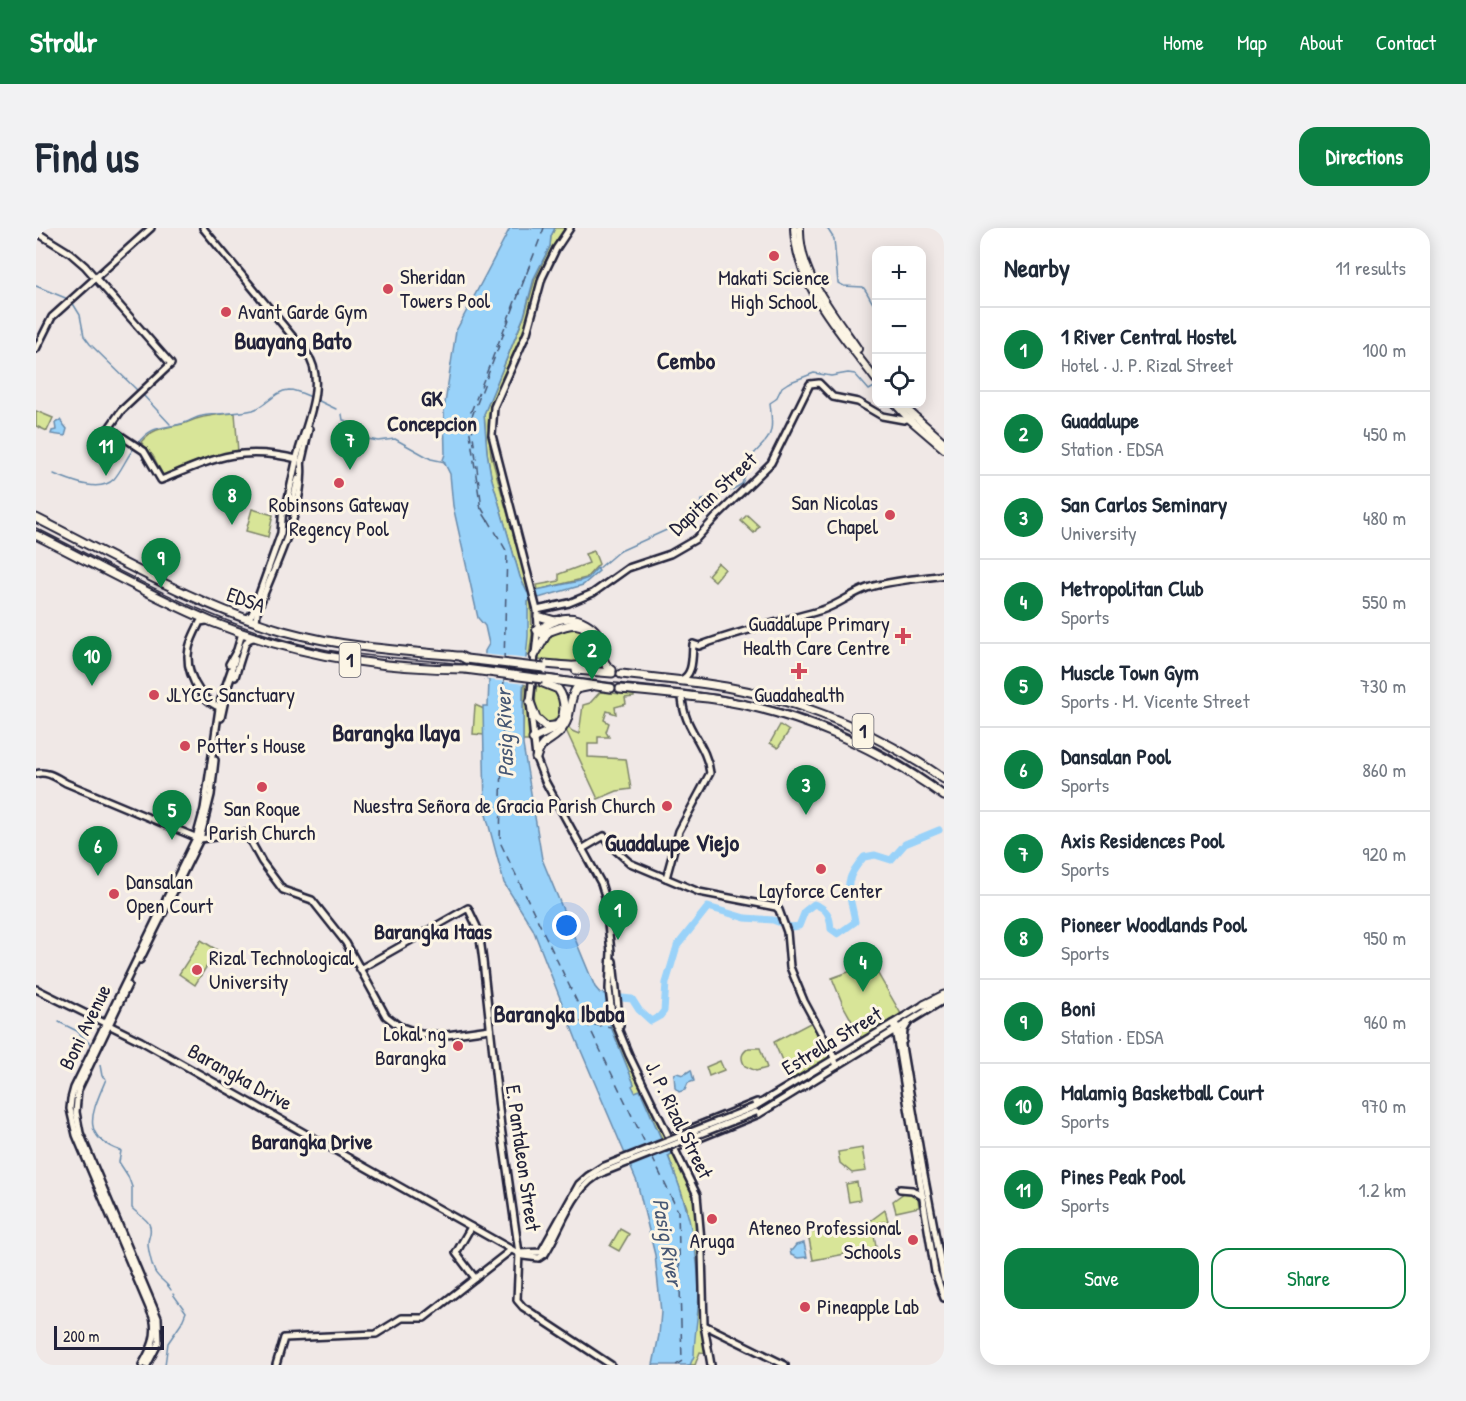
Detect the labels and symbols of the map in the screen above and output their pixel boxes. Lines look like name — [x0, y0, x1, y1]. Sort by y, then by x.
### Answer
marker: Makati Science High School — [767, 249, 781, 263]
place label: Sheridan Towers Pool — [400, 262, 490, 315]
place label: Makati Science High School — [718, 263, 830, 316]
marker: Sheridan Towers Pool — [381, 282, 395, 296]
place label: Avant Garde Gym — [238, 297, 367, 326]
marker: Avant Garde Gym — [219, 305, 233, 319]
district label: Buayang Bato — [234, 324, 352, 357]
district label: Cembo — [657, 344, 716, 376]
district label: GK Concepcion — [387, 383, 477, 439]
pin: 7 — [330, 420, 370, 470]
pin: 11 — [86, 426, 126, 476]
street label: Dapitan Street — [662, 445, 764, 542]
pin: 8 — [212, 476, 252, 525]
marker: Robinsons Gateway Regency Pool — [332, 476, 346, 490]
place label: San Nicolas Chapel — [791, 488, 878, 541]
place label: Robinsons Gateway Regency Pool — [269, 490, 409, 543]
marker: San Nicolas Chapel — [883, 508, 897, 522]
pin: 9 — [142, 538, 180, 588]
street label: EDSA — [223, 579, 270, 620]
place label: Guadalupe Primary Health Care Centre — [743, 609, 890, 662]
marker: Guadalupe Primary Health Care Centre — [894, 627, 912, 645]
pin: 2 — [572, 630, 612, 680]
pin: 10 — [72, 636, 112, 686]
road number: 1 — [340, 643, 360, 677]
marker: Guadahealth — [790, 662, 808, 680]
place label: JLYCC Sanctuary — [166, 680, 295, 709]
place label: Guadahealth — [754, 680, 844, 709]
water label: Pasig River — [487, 686, 521, 778]
marker: JLYCC Sanctuary — [147, 688, 161, 702]
road number: 1 — [852, 714, 874, 748]
district label: Barangka Ilaya — [332, 716, 460, 749]
place label: Potter's House — [197, 731, 306, 760]
marker: Potter's House — [178, 739, 192, 753]
pin: 3 — [786, 766, 826, 815]
marker: San Roque Parish Church — [255, 780, 269, 794]
pin: 5 — [152, 790, 192, 840]
place label: Nuestra Señora de Gracia Parish Church — [353, 791, 655, 820]
place label: San Roque Parish Church — [209, 794, 315, 847]
marker: Nuestra Señora de Gracia Parish Church — [660, 799, 674, 813]
pin: 6 — [78, 826, 118, 876]
district label: Guadalupe Viejo — [605, 826, 740, 859]
marker: Layforce Center — [814, 862, 828, 876]
place label: Dansalan Open Court — [126, 867, 214, 920]
place label: Layforce Center — [759, 876, 883, 905]
marker: Dansalan Open Court — [107, 887, 121, 901]
pin: 1 — [598, 890, 638, 940]
your location — [552, 911, 581, 940]
district label: Barangka Itaas — [374, 916, 492, 947]
pin: 4 — [844, 942, 882, 992]
place label: Rizal Technological University — [209, 943, 354, 996]
marker: Rizal Technological University — [190, 963, 204, 977]
street label: Boni Avenue — [51, 979, 118, 1074]
district label: Barangka Ibaba — [494, 997, 625, 1030]
street label: Estrella Street — [776, 999, 888, 1082]
place label: Lokal ng Barangka — [375, 1019, 446, 1072]
street label: Barangka Drive — [183, 1036, 298, 1117]
marker: Lokal ng Barangka — [451, 1039, 465, 1053]
street label: J. P. Rizal Street — [639, 1056, 721, 1184]
street label: E. Pantaleon Street — [499, 1083, 548, 1234]
district label: Barangka Drive — [252, 1126, 373, 1157]
water label: Pasig River — [646, 1196, 691, 1291]
marker: Aruga — [705, 1212, 719, 1226]
place label: Ateneo Professional Schools — [749, 1213, 901, 1266]
place label: Aruga — [690, 1226, 734, 1255]
marker: Ateneo Professional Schools — [906, 1233, 920, 1247]
place label: Pineapple Lab — [817, 1292, 919, 1321]
marker: Pineapple Lab — [798, 1300, 812, 1314]
scale bar — [54, 1323, 164, 1350]

